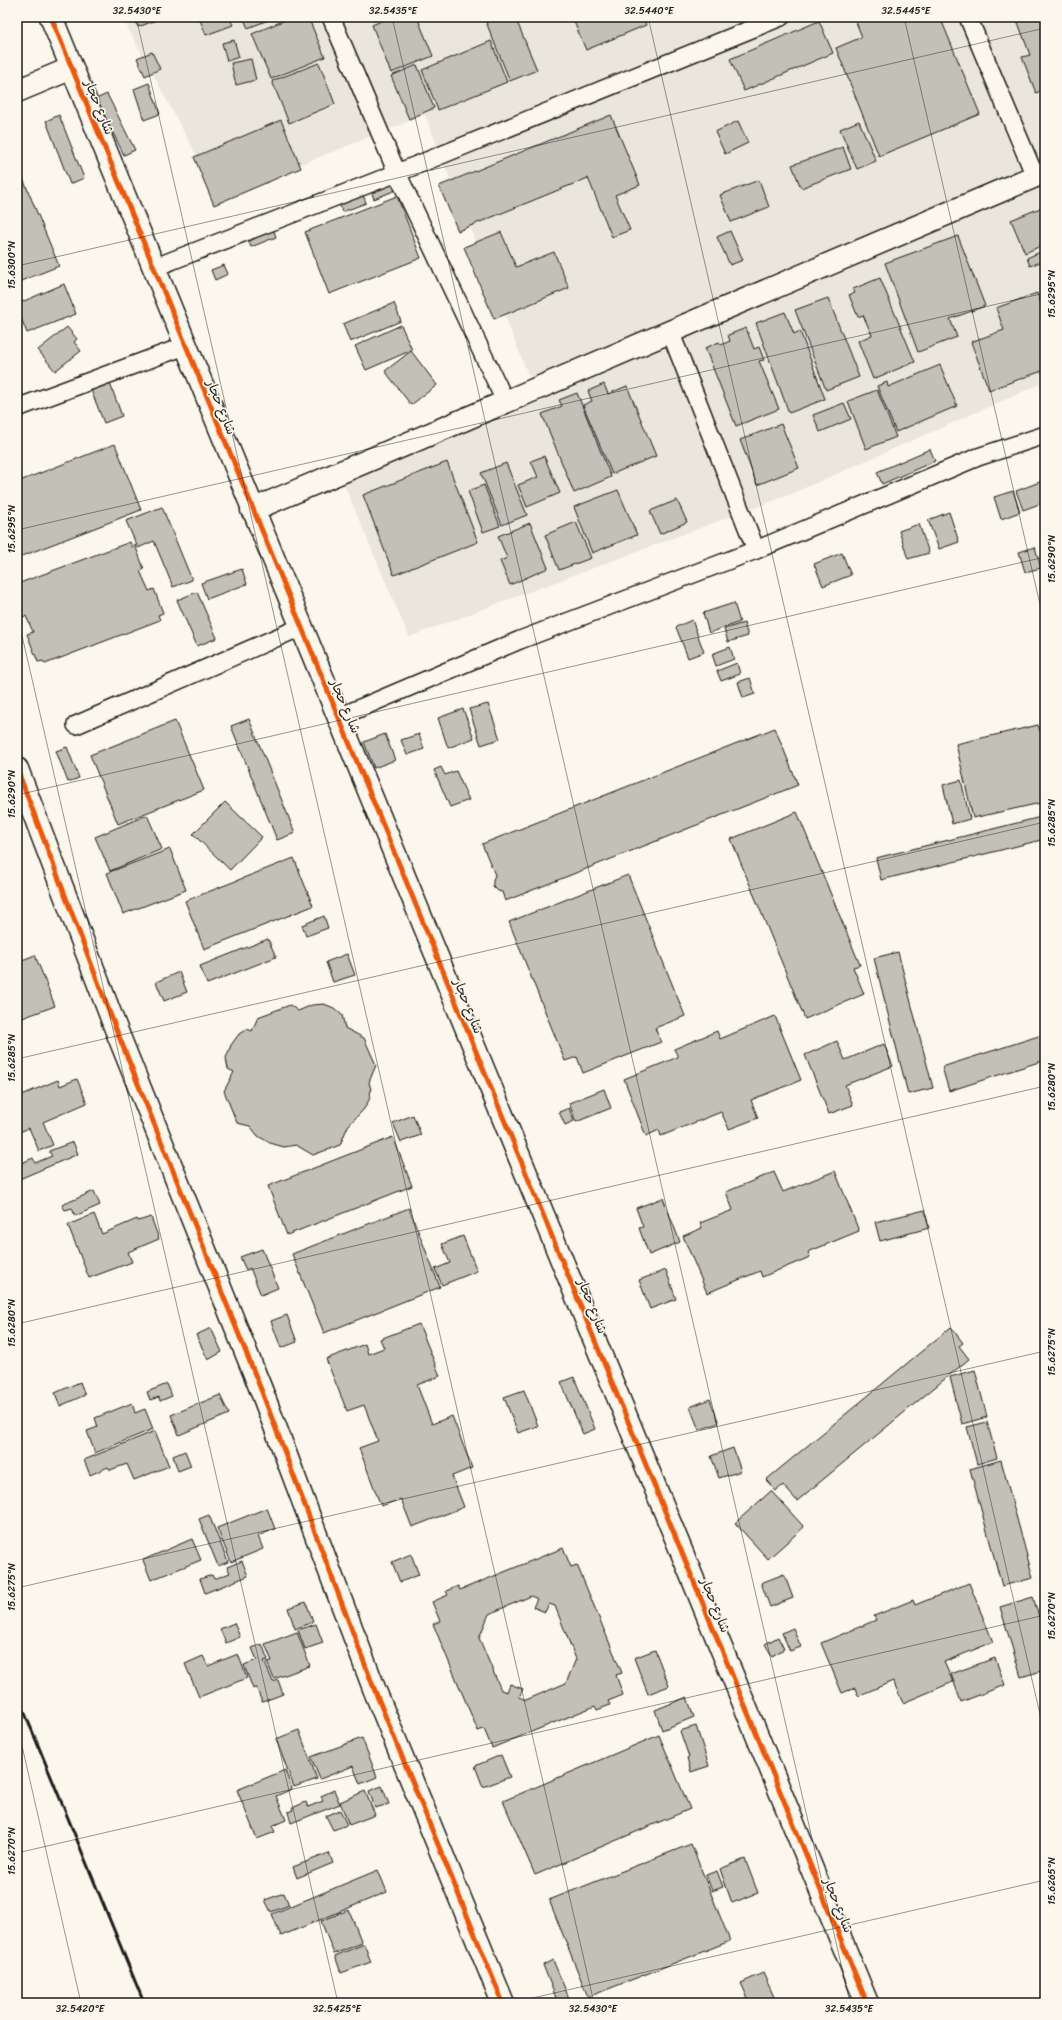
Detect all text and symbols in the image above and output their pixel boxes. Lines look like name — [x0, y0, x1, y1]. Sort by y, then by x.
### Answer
text: 32.5430°E — [113, 2, 163, 20]
text: 32.5435°E — [369, 2, 418, 20]
text: 32.5440°E — [624, 2, 675, 20]
text: 32.5445°E — [882, 2, 932, 20]
street label: شارع حجار — [78, 75, 121, 138]
text: 15.6300°N — [3, 241, 21, 289]
text: 15.6295°N — [1043, 270, 1061, 318]
street label: شارع حجار — [200, 375, 243, 438]
text: 15.6295°N — [3, 505, 21, 553]
text: 15.6290°N — [1043, 535, 1061, 583]
street label: شارع حجار — [323, 674, 367, 737]
text: 15.6290°N — [3, 770, 21, 818]
text: 15.6285°N — [1043, 799, 1061, 847]
street label: شارع حجار — [447, 974, 490, 1037]
text: 15.6285°N — [3, 1034, 21, 1082]
text: 15.6280°N — [1043, 1063, 1061, 1111]
street label: شارع حجار — [571, 1274, 614, 1337]
text: 15.6280°N — [3, 1299, 21, 1347]
text: 15.6275°N — [1043, 1328, 1061, 1376]
text: 15.6275°N — [3, 1563, 21, 1611]
street label: شارع حجار — [694, 1573, 737, 1636]
text: 15.6270°N — [1043, 1592, 1061, 1640]
text: 15.6270°N — [3, 1827, 21, 1875]
text: 15.6265°N — [1043, 1857, 1061, 1905]
street label: شارع حجار — [817, 1873, 860, 1936]
text: 32.5420°E — [56, 2000, 106, 2018]
text: 32.5425°E — [313, 2000, 363, 2018]
text: 32.5430°E — [569, 2000, 619, 2018]
text: 32.5435°E — [825, 2000, 874, 2018]

